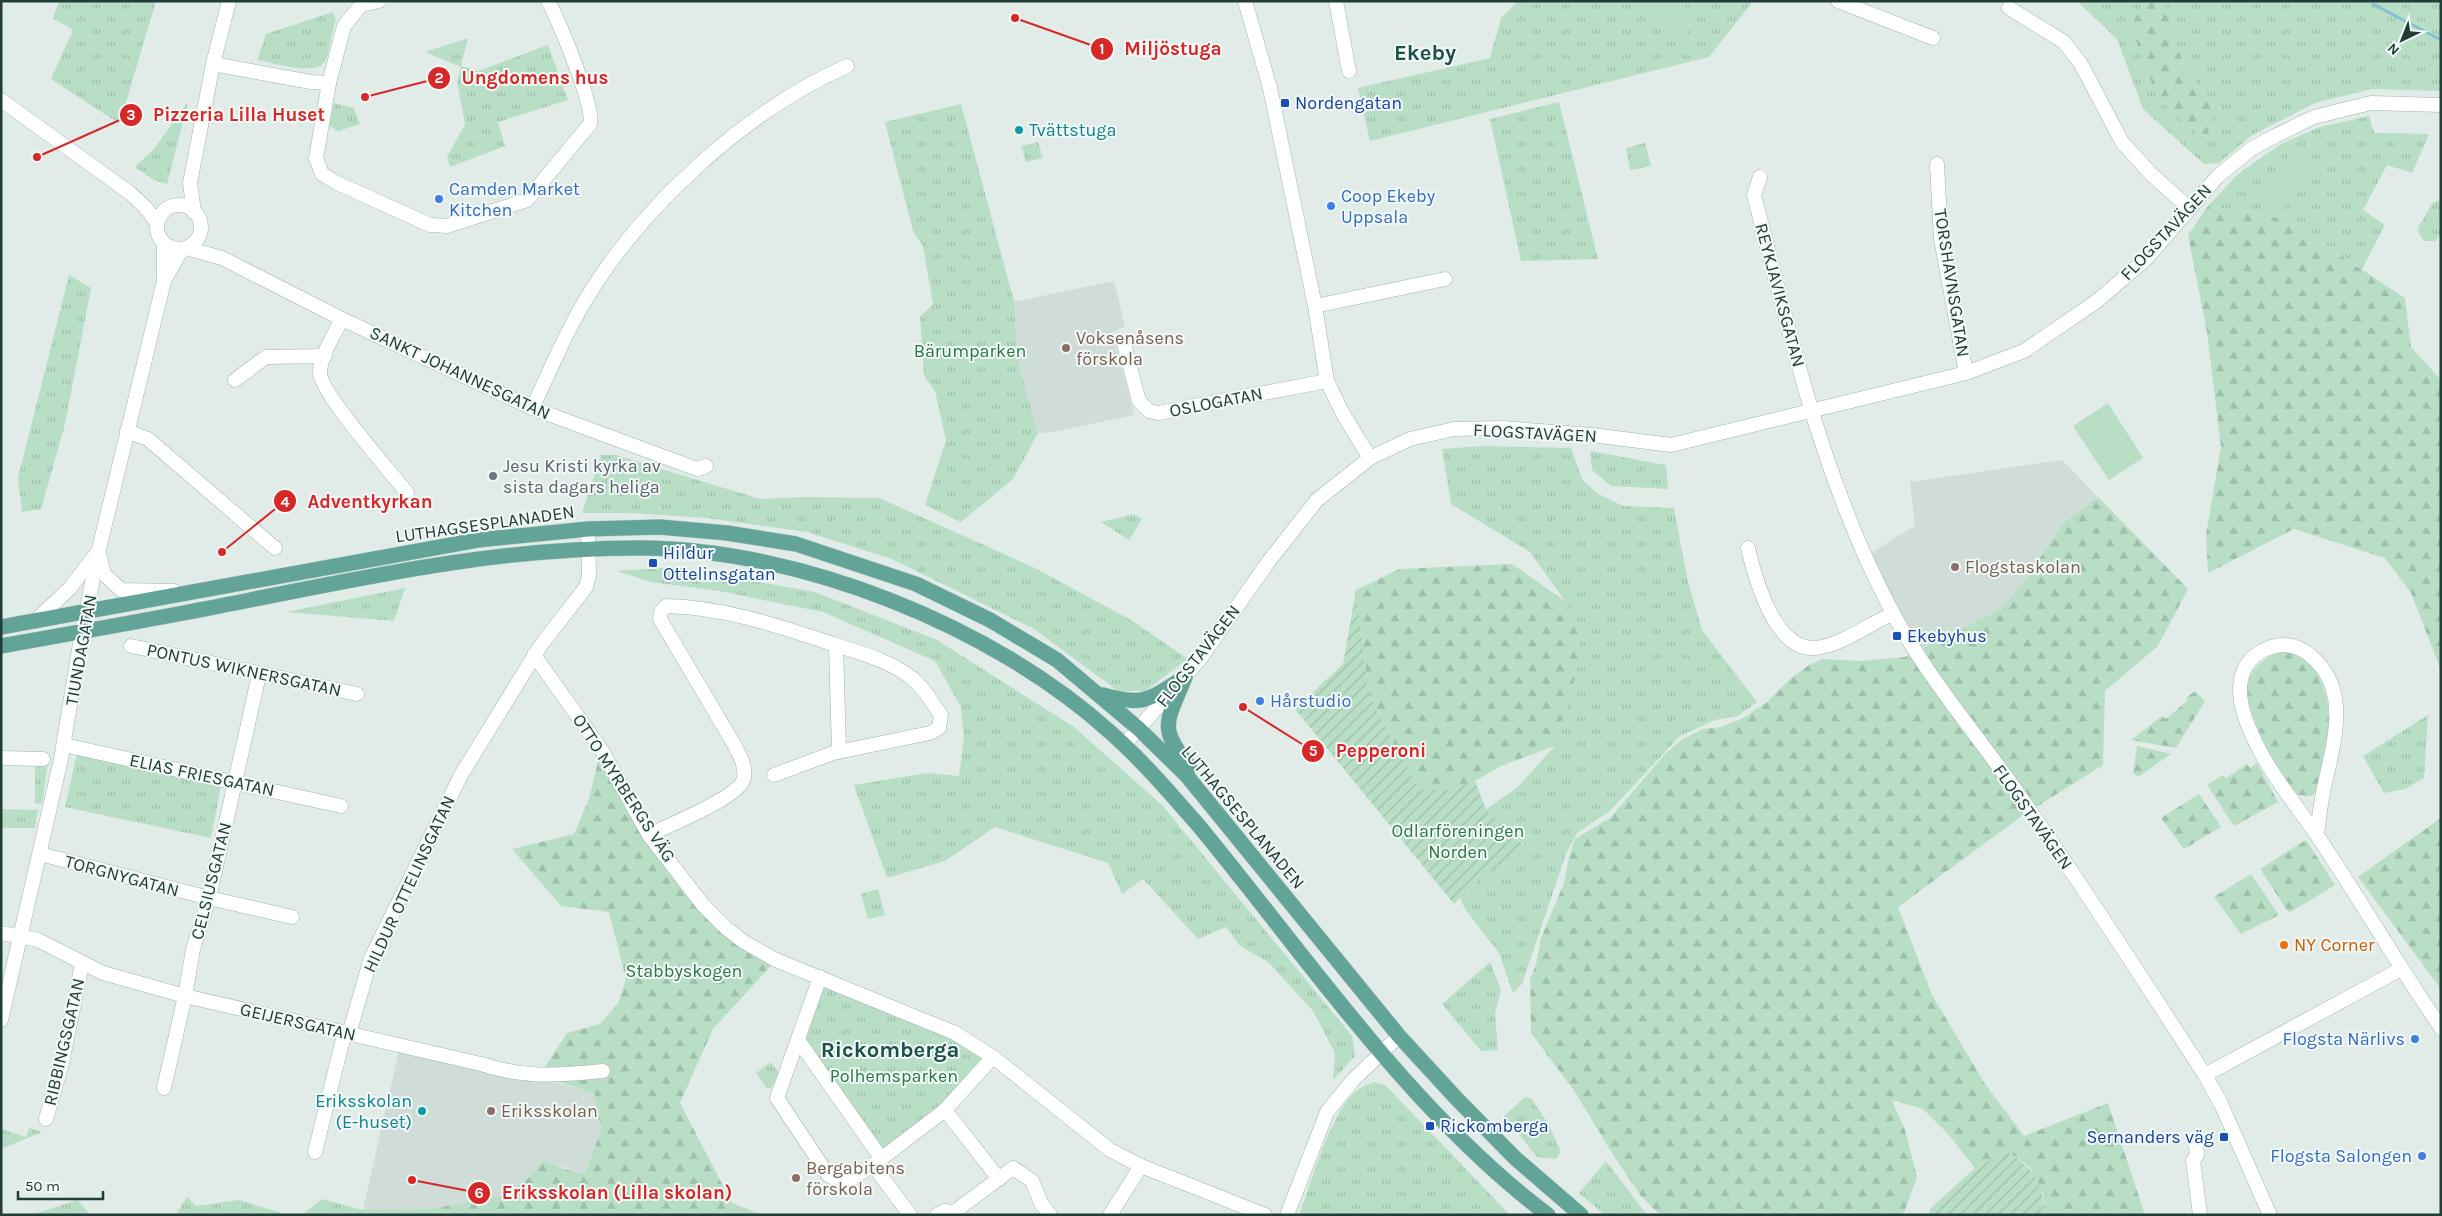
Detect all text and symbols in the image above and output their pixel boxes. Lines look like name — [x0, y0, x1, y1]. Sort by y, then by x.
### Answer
north arrow — [2377, 15, 2427, 65]
callout: Miljöstuga — [1089, 32, 1231, 66]
text: Miljöstuga — [1124, 38, 1222, 60]
text: N — [2384, 39, 2403, 59]
text: 1 — [1099, 40, 1105, 58]
district label: Ekeby — [1394, 40, 1456, 66]
callout: Ungdomens hus — [426, 61, 618, 95]
text: Ungdomens hus — [462, 67, 608, 89]
text: 2 — [434, 69, 444, 87]
place label: Nordengatan — [1295, 92, 1402, 114]
marker: Nordengatan — [1279, 97, 1291, 109]
callout: Pizzeria Lilla Huset — [118, 98, 335, 132]
text: Pizzeria Lilla Huset — [153, 104, 325, 126]
text: 3 — [126, 106, 136, 124]
place label: Tvättstuga — [1029, 119, 1116, 141]
marker: Tvättstuga — [1013, 124, 1025, 136]
place label: Camden Market Kitchen — [449, 178, 580, 221]
street label: FLOGSTAVÄGEN — [2116, 179, 2216, 285]
place label: Coop Ekeby Uppsala — [1341, 185, 1436, 228]
marker: Camden Market Kitchen — [433, 193, 445, 205]
marker: Coop Ekeby Uppsala — [1325, 200, 1337, 212]
street label: TORSHAVNSGATAN — [1929, 207, 1975, 359]
street label: REYKJAVIKSGATAN — [1750, 221, 1810, 369]
street label: SANKT JOHANNESGATAN — [366, 321, 554, 425]
place label: Voksenåsens förskola — [1076, 327, 1184, 370]
park label: Bärumparken — [914, 340, 1026, 362]
marker: Voksenåsens förskola — [1060, 342, 1072, 354]
street label: OSLOGATAN — [1167, 382, 1265, 422]
street label: FLOGSTAVÄGEN — [1473, 419, 1597, 447]
place label: Jesu Kristi kyrka av sista dagars heliga — [503, 455, 661, 498]
marker: Jesu Kristi kyrka av sista dagars heliga — [487, 470, 499, 482]
callout: Adventkyrkan — [273, 484, 443, 518]
text: Adventkyrkan — [307, 491, 433, 513]
text: 4 — [281, 493, 290, 511]
street label: LUTHAGSESPLANADEN — [394, 501, 576, 547]
place label: Hildur Ottelinsgatan — [663, 542, 776, 585]
place label: Flogstaskolan — [1965, 556, 2081, 578]
marker: Hildur Ottelinsgatan — [647, 557, 659, 569]
marker: Flogstaskolan — [1949, 561, 1961, 573]
street label: TIUNDAGATAN — [60, 593, 102, 707]
street label: FLOGSTAVÄGEN — [1151, 600, 1245, 712]
place label: Ekebyhus — [1907, 625, 1987, 647]
marker: Ekebyhus — [1891, 630, 1903, 642]
street label: PONTUS WIKNERSGATAN — [145, 639, 343, 701]
place label: Hårstudio — [1270, 690, 1351, 712]
marker: Hårstudio — [1254, 695, 1266, 707]
street label: OTTO MYRBERGS VÄG — [568, 710, 680, 866]
callout: Pepperoni — [1300, 734, 1436, 768]
text: Pepperoni — [1336, 740, 1426, 762]
street label: LUTHAGSESPLANADEN — [1176, 741, 1310, 893]
text: 5 — [1309, 742, 1318, 760]
street label: ELIAS FRIESGATAN — [127, 749, 277, 801]
street label: FLOGSTAVÄGEN — [1988, 760, 2078, 874]
street label: HILDUR OTTELINSGATAN — [358, 792, 460, 976]
street label: CELSIUSGATAN — [186, 820, 236, 942]
park label: Odlarföreningen Norden — [1392, 820, 1524, 863]
street label: TORGNYGATAN — [62, 850, 182, 902]
place label: NY Corner — [2294, 934, 2375, 956]
marker: NY Corner — [2278, 939, 2290, 951]
park label: Stabbyskogen — [626, 960, 742, 982]
street label: RIBBINGSGATAN — [39, 976, 89, 1108]
street label: GEIJERSGATAN — [238, 998, 358, 1046]
place label: Flogsta Närlivs — [2282, 1028, 2405, 1050]
marker: Flogsta Närlivs — [2409, 1033, 2421, 1045]
district label: Rickomberga — [821, 1037, 959, 1063]
park label: Polhemsparken — [830, 1065, 958, 1087]
place label: Eriksskolan (E-huset) — [315, 1090, 412, 1133]
place label: Eriksskolan — [501, 1100, 598, 1122]
marker: Eriksskolan (E-huset) — [416, 1105, 428, 1117]
marker: Eriksskolan — [485, 1105, 497, 1117]
place label: Rickomberga — [1440, 1115, 1549, 1137]
marker: Rickomberga — [1424, 1120, 1436, 1132]
place label: Sernanders väg — [2086, 1126, 2214, 1148]
marker: Sernanders väg — [2218, 1131, 2230, 1143]
place label: Flogsta Salongen — [2270, 1145, 2412, 1167]
marker: Flogsta Salongen — [2416, 1150, 2428, 1162]
place label: Bergabitens förskola — [806, 1157, 905, 1200]
scale bar — [18, 1168, 102, 1200]
marker: Bergabitens förskola — [790, 1172, 802, 1184]
callout: Eriksskolan (Lilla skolan) — [467, 1176, 743, 1210]
text: 50 m — [25, 1177, 60, 1195]
text: Eriksskolan (Lilla skolan) — [502, 1182, 732, 1204]
text: 6 — [474, 1184, 484, 1202]

